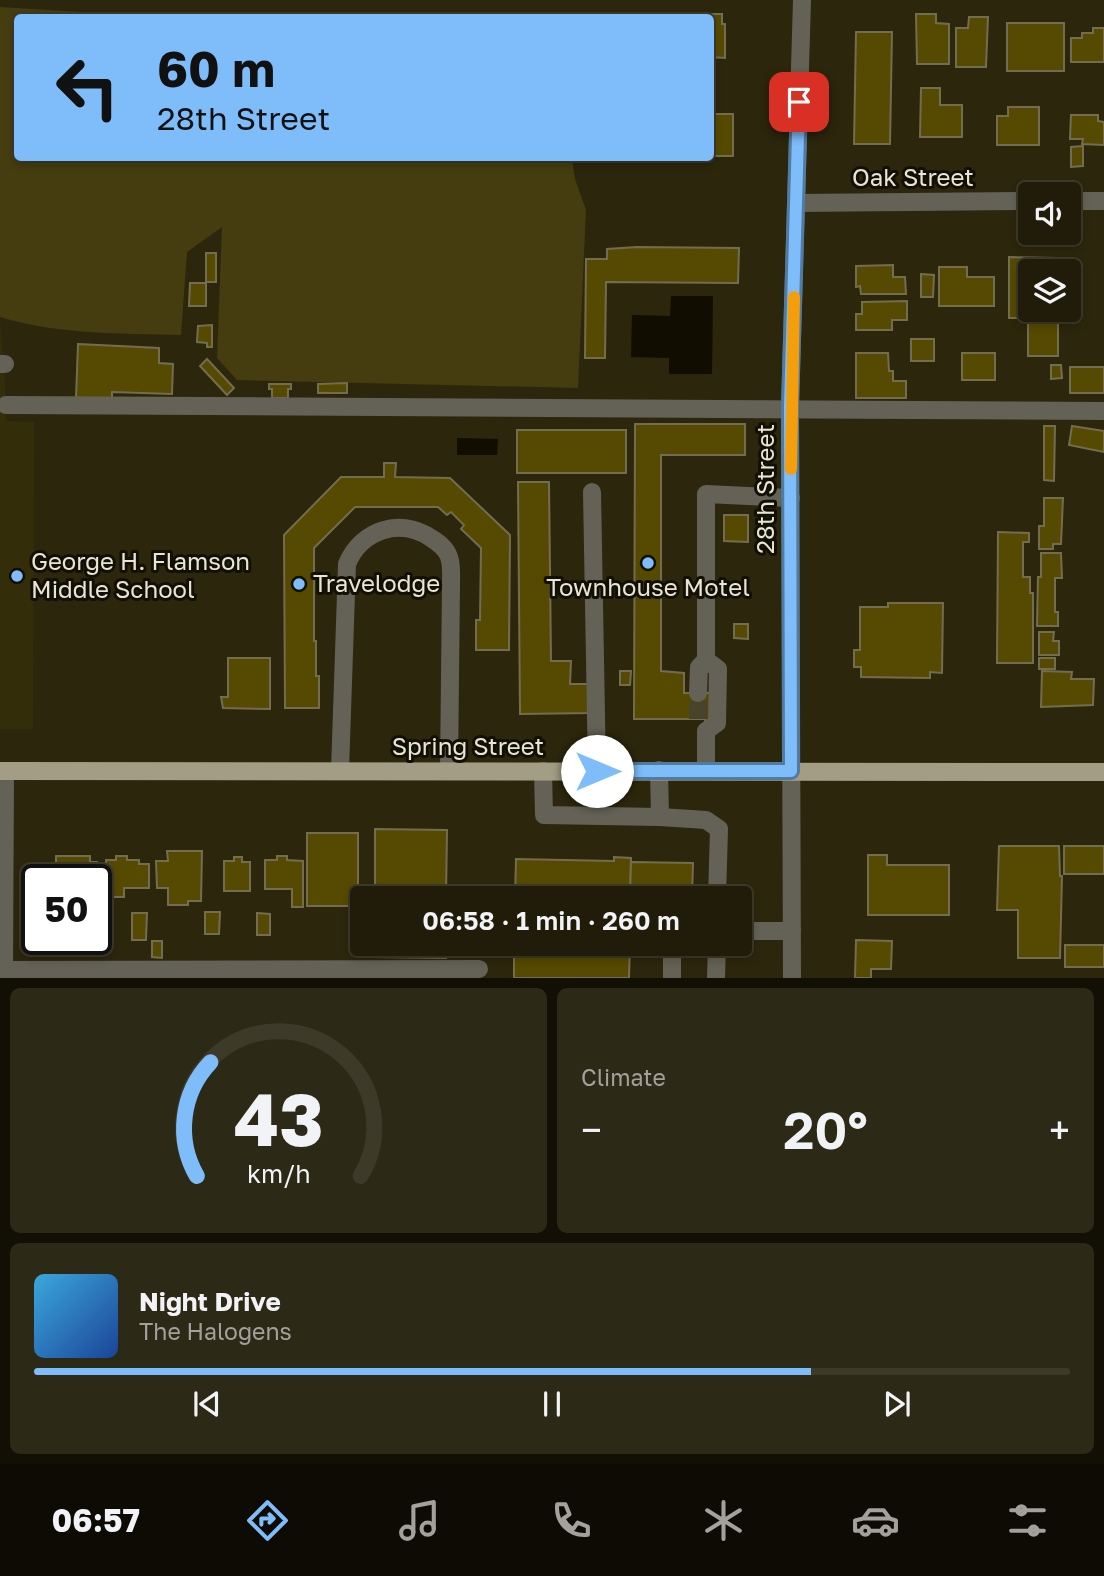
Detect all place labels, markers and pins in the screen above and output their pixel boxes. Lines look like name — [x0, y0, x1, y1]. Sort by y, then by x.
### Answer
pin — [769, 72, 829, 132]
place label: George H. Flamson Middle School — [31, 546, 250, 603]
marker: Townhouse Motel — [640, 555, 656, 571]
marker: George H. Flamson Middle School — [9, 568, 25, 584]
place label: Travelodge — [313, 568, 440, 597]
place label: Townhouse Motel — [546, 572, 750, 601]
marker: Travelodge — [291, 576, 307, 592]

